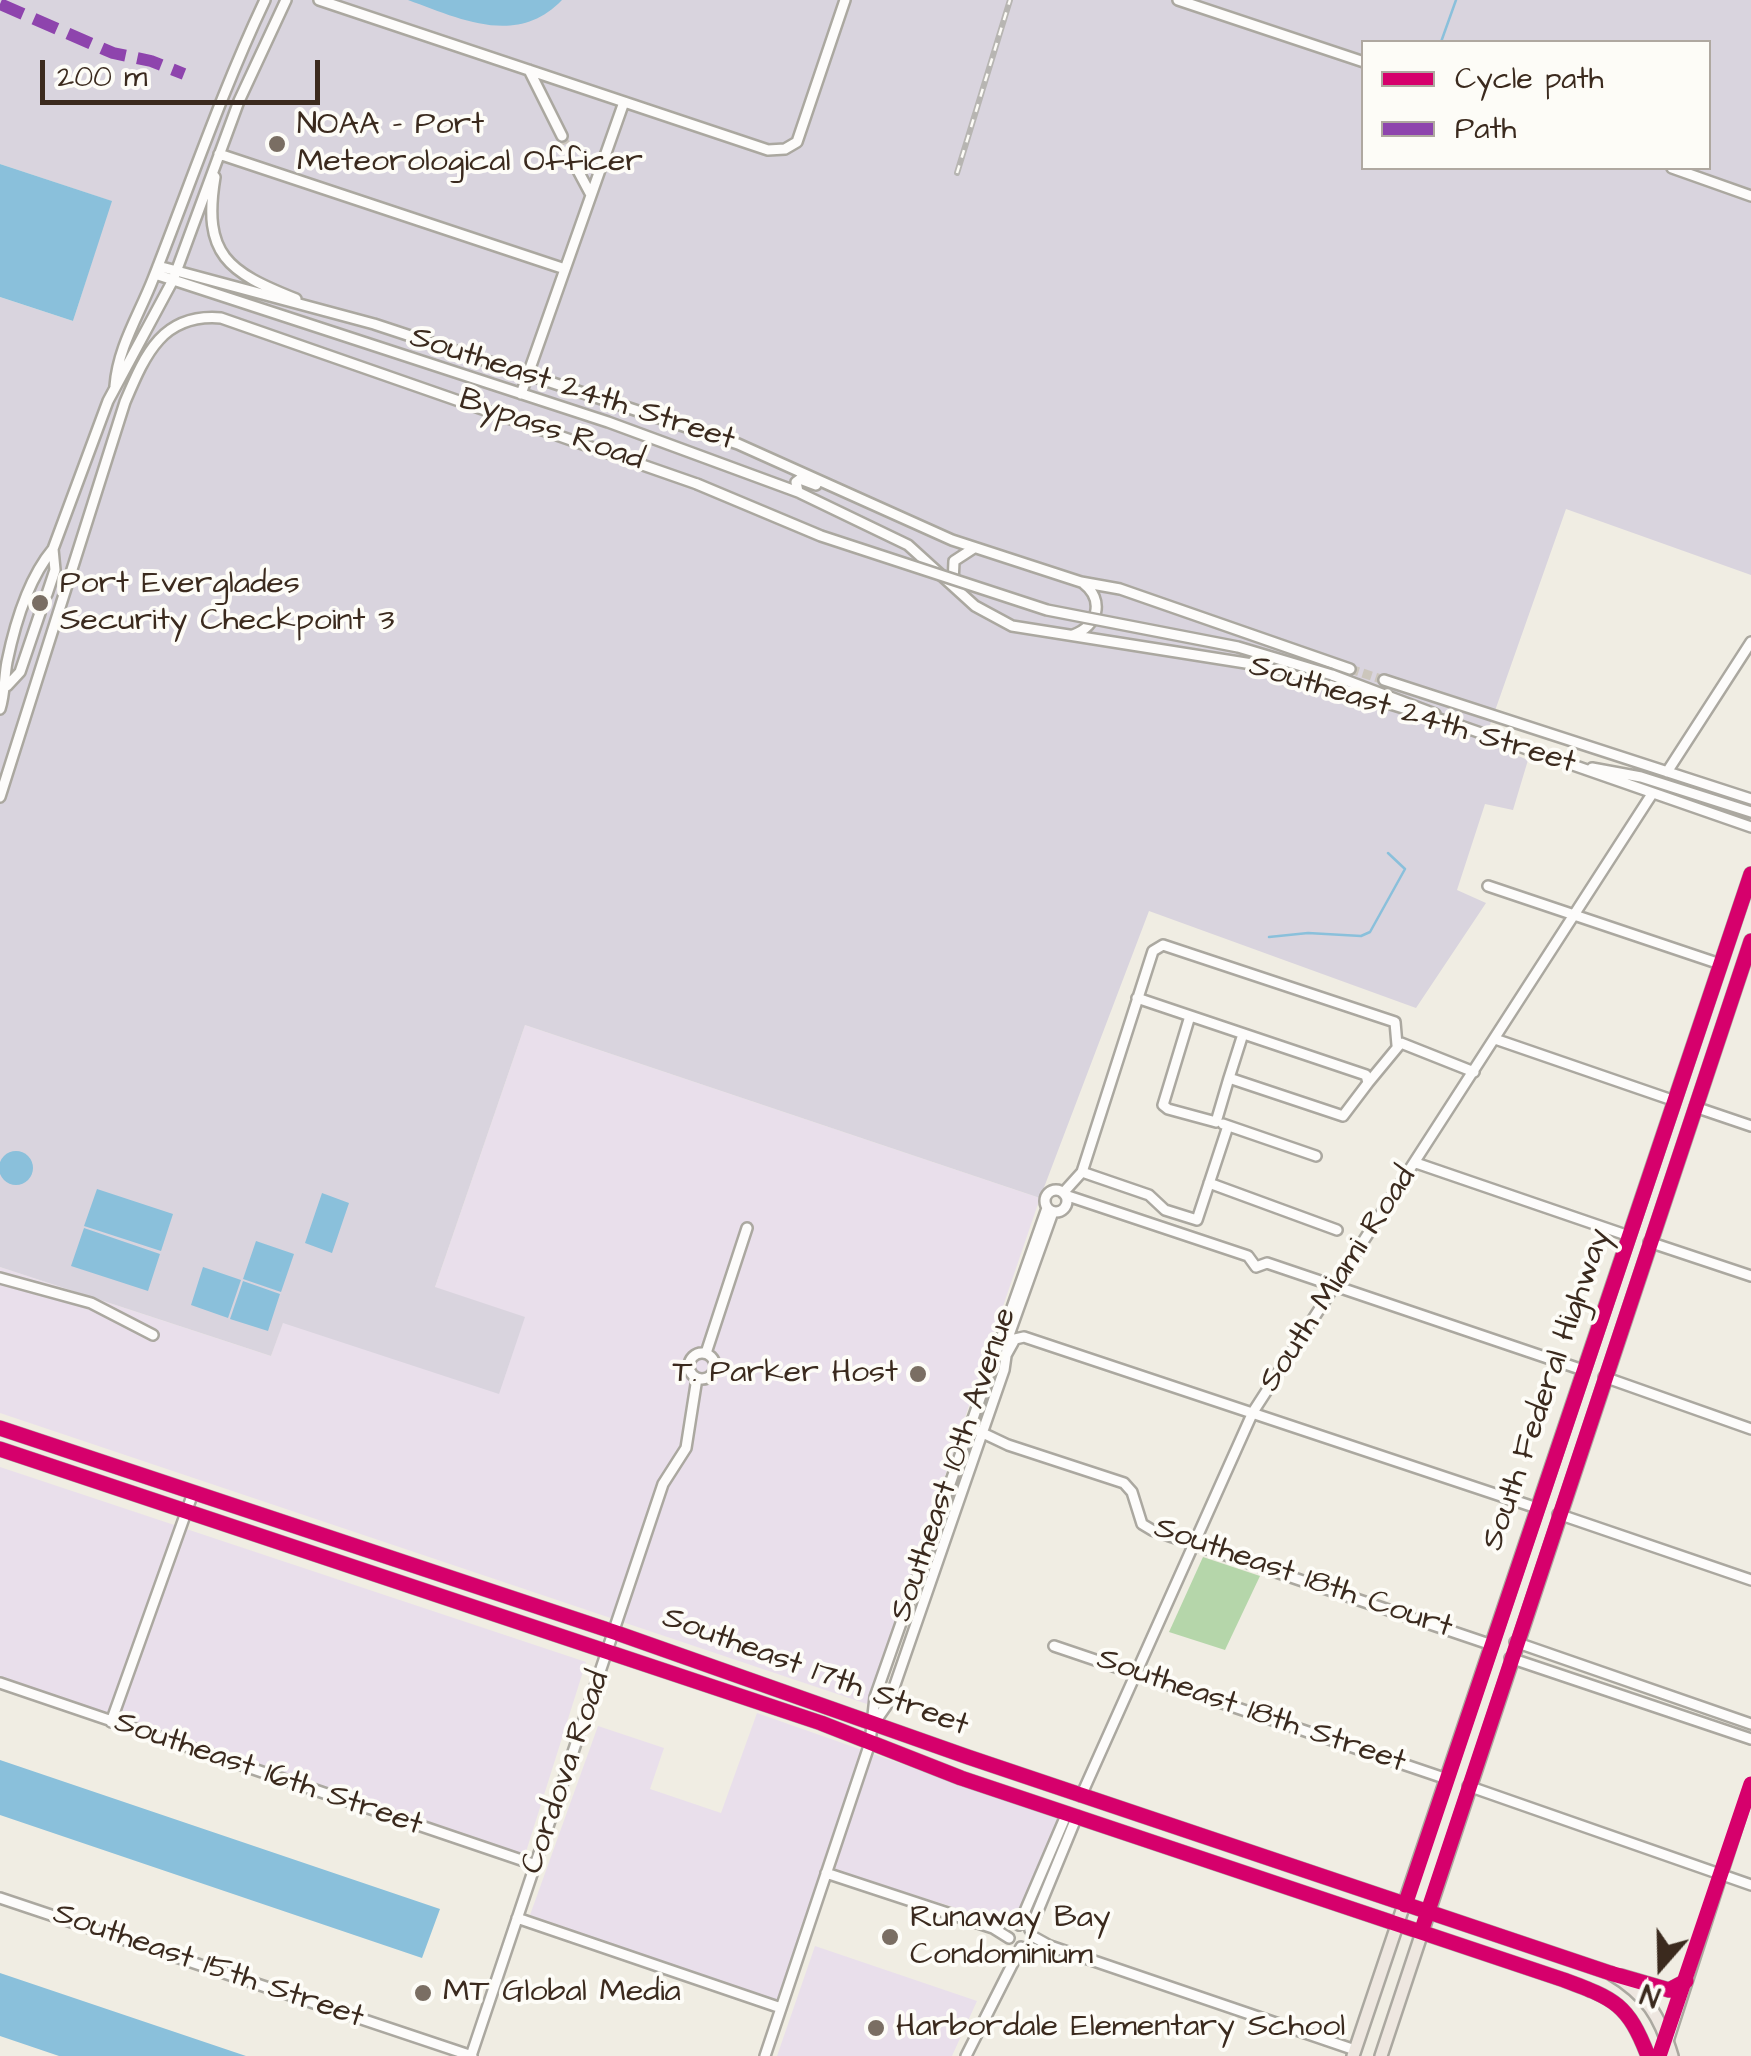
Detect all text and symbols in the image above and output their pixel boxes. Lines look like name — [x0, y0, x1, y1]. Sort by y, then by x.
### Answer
scale bar — [45, 40, 325, 102]
legend — [1361, 40, 1711, 170]
text: 200 m — [57, 56, 147, 98]
text: Cycle path — [1455, 58, 1604, 100]
place label: NOAA - Port Meteorological Officer — [297, 107, 643, 182]
text: Path — [1455, 108, 1516, 150]
marker: NOAA - Port Meteorological Officer — [266, 133, 288, 155]
street label: Southeast 24th Street — [405, 319, 739, 461]
street label: Bypass Road — [454, 381, 648, 481]
place label: Port Everglades Security Checkpoint 3 — [60, 566, 395, 641]
marker: Port Everglades Security Checkpoint 3 — [29, 592, 51, 614]
street label: Southeast 24th Street — [1244, 648, 1580, 784]
street label: South Miami Road — [1252, 1160, 1426, 1400]
street label: South Federal Highway — [1475, 1224, 1621, 1556]
street label: Southeast 10th Avenue — [883, 1303, 1027, 1627]
place label: T. Parker Host — [673, 1355, 898, 1393]
marker: T. Parker Host — [907, 1363, 929, 1385]
street label: Southeast 18th Court — [1149, 1510, 1457, 1648]
street label: Southeast 17th Street — [657, 1600, 973, 1746]
street label: Southeast 18th Street — [1092, 1641, 1410, 1783]
street label: Cordova Road — [514, 1667, 620, 1879]
street label: Southeast 16th Street — [109, 1704, 427, 1846]
street label: Southeast 15th Street — [48, 1896, 368, 2038]
place label: Runaway Bay Condominium — [910, 1900, 1110, 1975]
north arrow — [1611, 1916, 1711, 2016]
marker: Runaway Bay Condominium — [879, 1926, 901, 1948]
text: N — [1636, 1973, 1665, 2016]
place label: MT Global Media — [443, 1974, 681, 2012]
marker: MT Global Media — [412, 1982, 434, 2004]
place label: Harbordale Elementary School — [896, 2009, 1345, 2047]
marker: Harbordale Elementary School — [865, 2017, 887, 2039]

